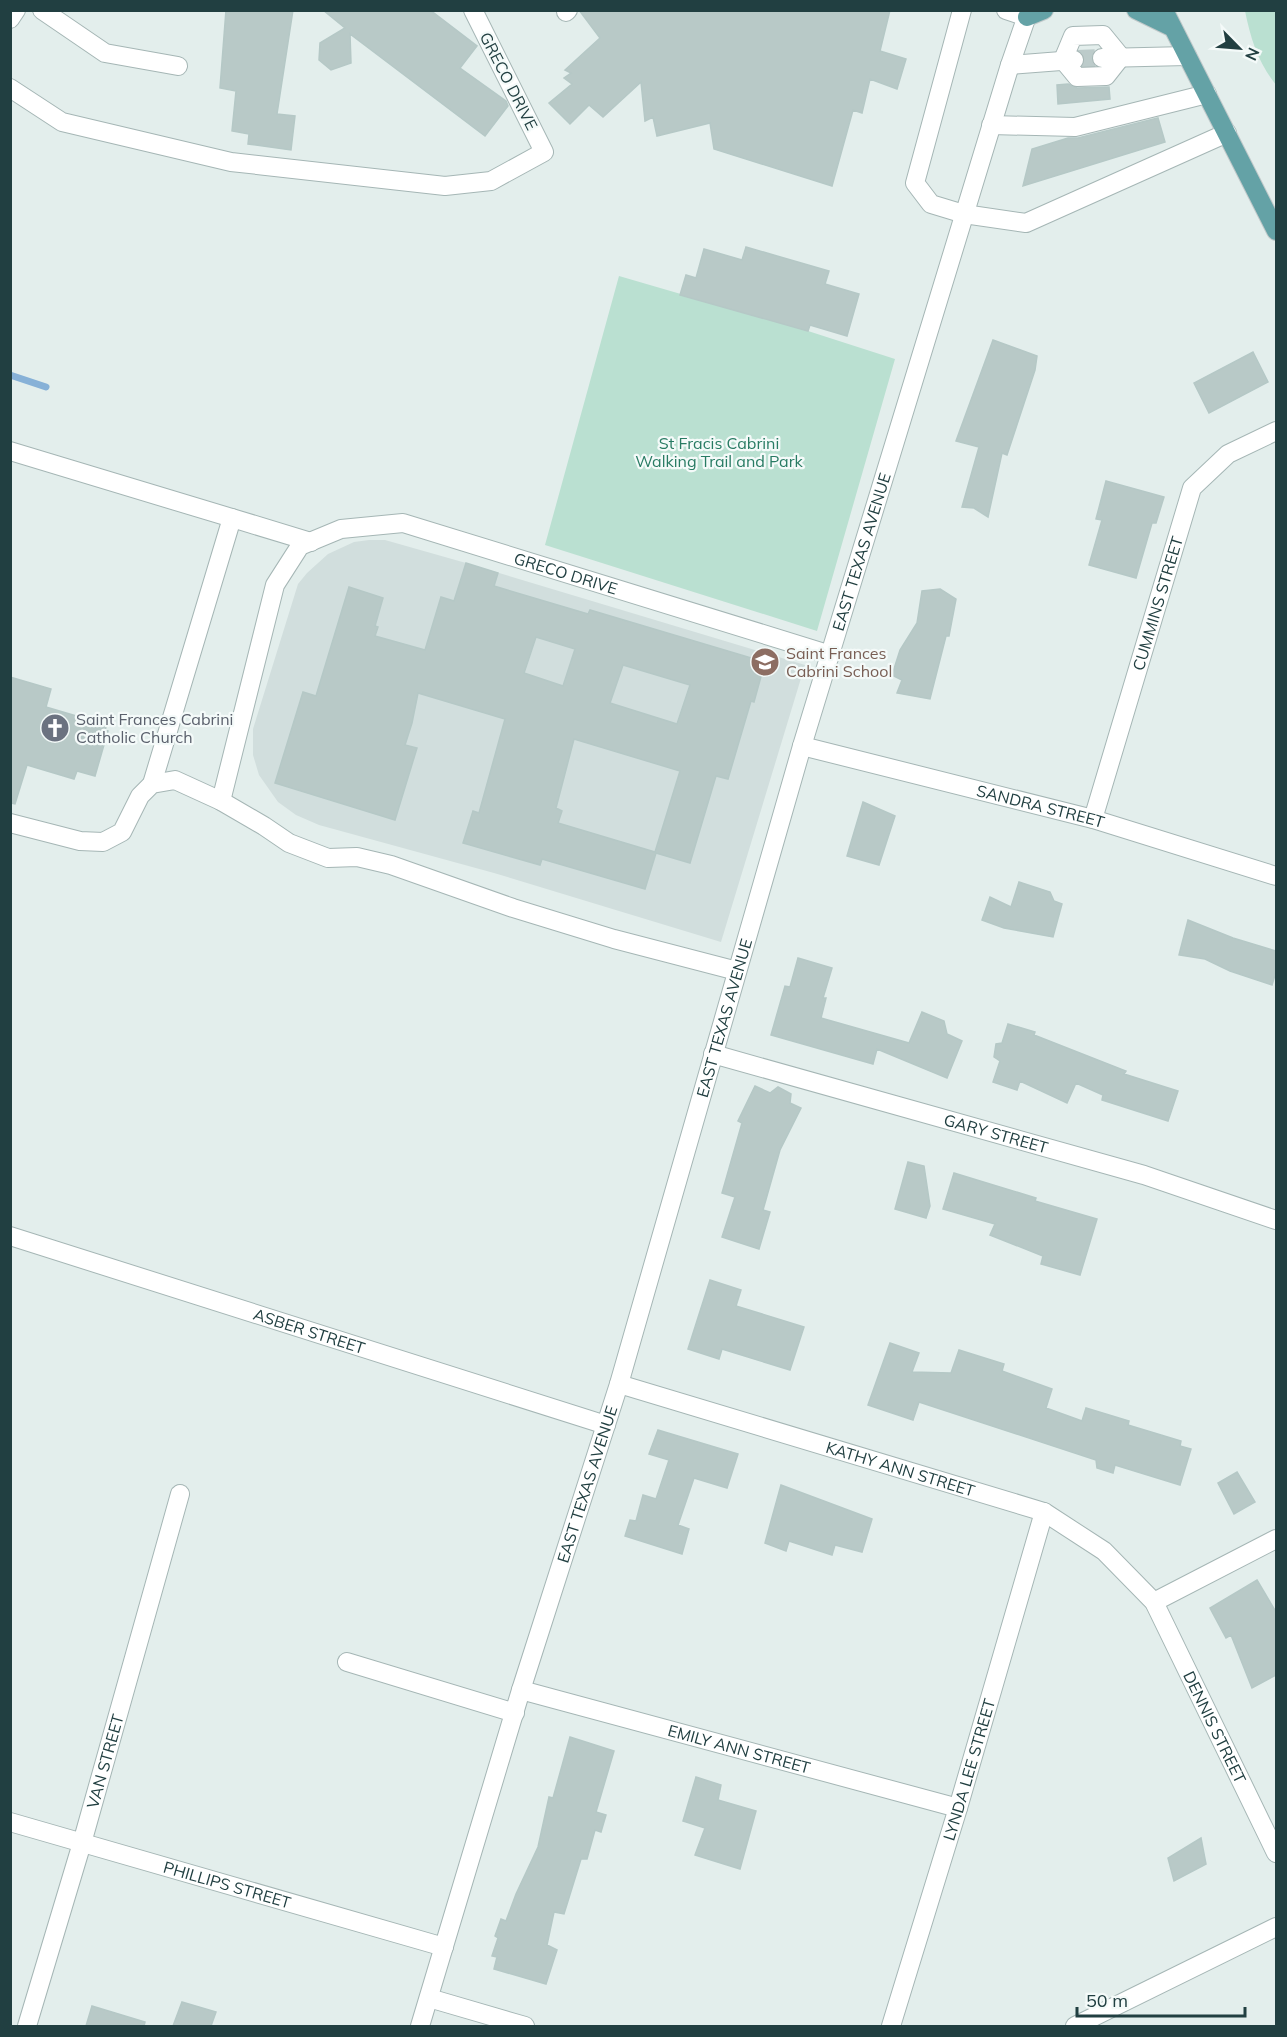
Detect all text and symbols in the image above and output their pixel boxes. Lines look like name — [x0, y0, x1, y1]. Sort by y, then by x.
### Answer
north arrow — [1209, 18, 1269, 78]
street label: GRECO DRIVE — [476, 29, 542, 133]
text: N — [1241, 45, 1264, 64]
park label: St Fracis Cabrini Walking Trail and Park — [635, 433, 804, 471]
street label: EAST TEXAS AVENUE — [828, 470, 895, 633]
street label: CUMMINS STREET — [1128, 534, 1187, 673]
street label: GRECO DRIVE — [512, 548, 620, 599]
place label: Saint Frances Cabrini School — [786, 643, 892, 681]
school or university icon: Saint Frances Cabrini School — [749, 646, 781, 678]
place label: Saint Frances Cabrini Catholic Church — [76, 709, 233, 747]
church icon: Saint Frances Cabrini Catholic Church — [39, 712, 71, 744]
street label: SANDRA STREET — [975, 780, 1107, 832]
street label: EAST TEXAS AVENUE — [692, 936, 756, 1099]
street label: GARY STREET — [942, 1109, 1051, 1158]
street label: ASBER STREET — [251, 1304, 368, 1358]
street label: EAST TEXAS AVENUE — [552, 1403, 621, 1565]
street label: KATHY ANN STREET — [824, 1437, 978, 1501]
street label: DENNIS STREET — [1179, 1668, 1251, 1787]
street label: LYNDA LEE STREET — [939, 1696, 999, 1843]
street label: VAN STREET — [82, 1712, 128, 1811]
street label: EMILY ANN STREET — [666, 1720, 813, 1778]
street label: PHILLIPS STREET — [161, 1857, 294, 1912]
scale bar — [1077, 1980, 1245, 2018]
text: 50 m — [1086, 1989, 1128, 2012]

